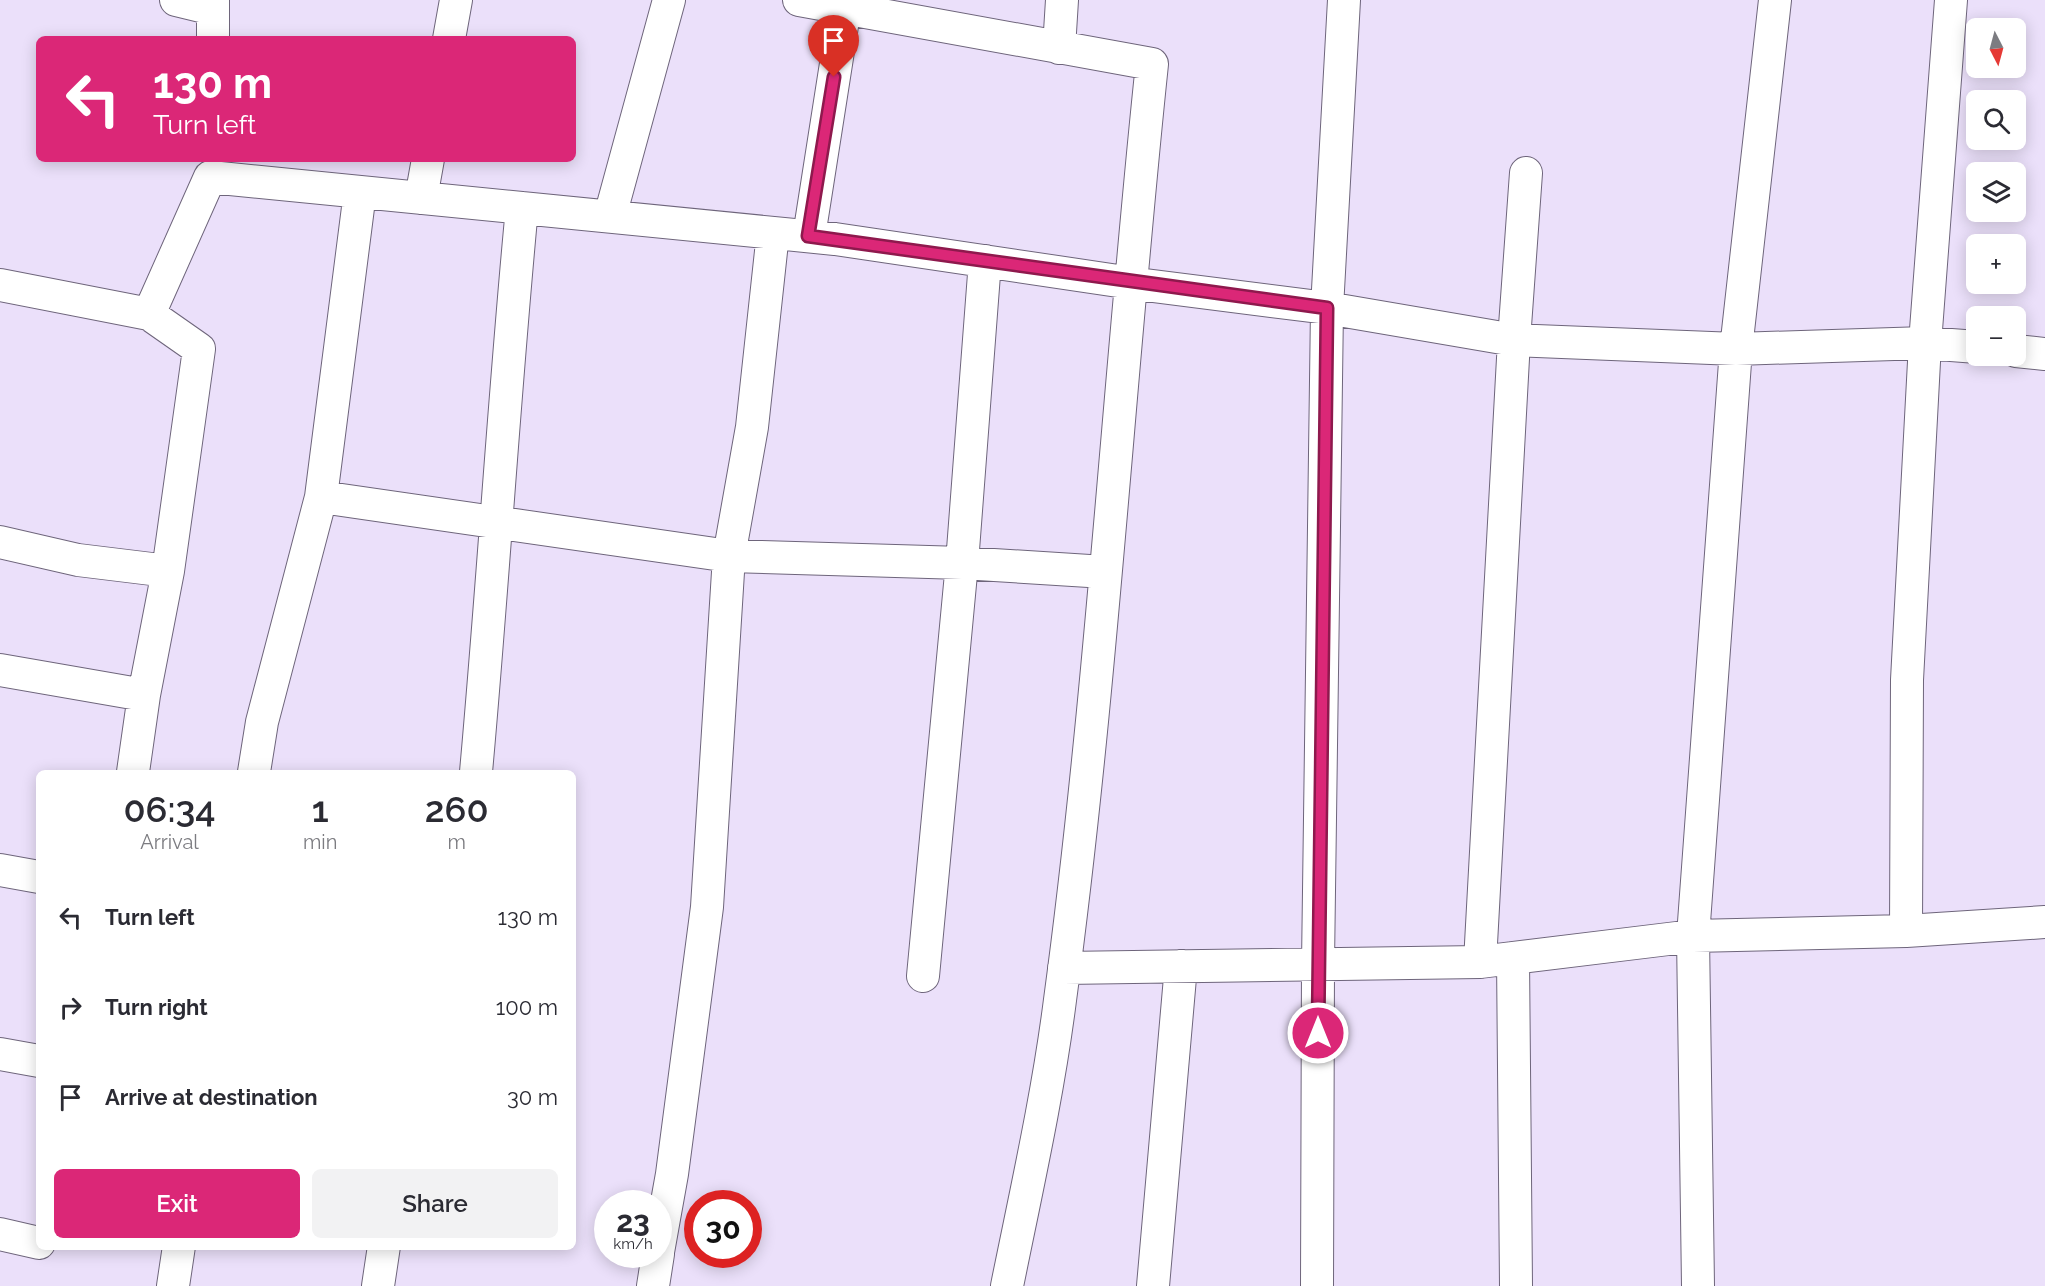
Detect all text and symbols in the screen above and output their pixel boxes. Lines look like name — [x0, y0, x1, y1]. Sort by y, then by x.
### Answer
pin — [808, 15, 859, 77]
north arrow — [1966, 18, 2026, 78]
map controls — [1966, 18, 2026, 366]
icon: arrive — [817, 24, 850, 57]
text: 130 m — [153, 59, 272, 108]
icon: left — [54, 60, 132, 138]
button: search — [1966, 90, 2026, 150]
text: Turn left — [153, 109, 256, 140]
button: layers — [1966, 162, 2026, 222]
button: + — [1966, 234, 2026, 294]
button: − — [1966, 306, 2026, 366]
text: 06:34 — [123, 788, 216, 830]
text: 1 — [312, 788, 329, 830]
text: 260 — [425, 788, 489, 830]
text: Arrival — [140, 830, 199, 854]
text: min — [303, 830, 337, 854]
text: m — [447, 830, 466, 854]
icon: left — [54, 901, 87, 934]
text: Turn left — [105, 904, 195, 930]
text: 130 m — [498, 904, 558, 930]
icon: right — [54, 991, 87, 1024]
text: Turn right — [105, 994, 208, 1020]
text: 100 m — [496, 994, 558, 1020]
position arrow — [1286, 1001, 1350, 1065]
icon: arrive — [54, 1081, 87, 1114]
text: Arrive at destination — [105, 1084, 318, 1110]
text: 30 m — [507, 1084, 558, 1110]
button: Exit — [54, 1169, 300, 1238]
button: Share — [312, 1169, 558, 1238]
speed limit sign: 30 — [684, 1190, 762, 1268]
text: 23 — [616, 1204, 650, 1239]
text: km/h — [613, 1235, 653, 1253]

